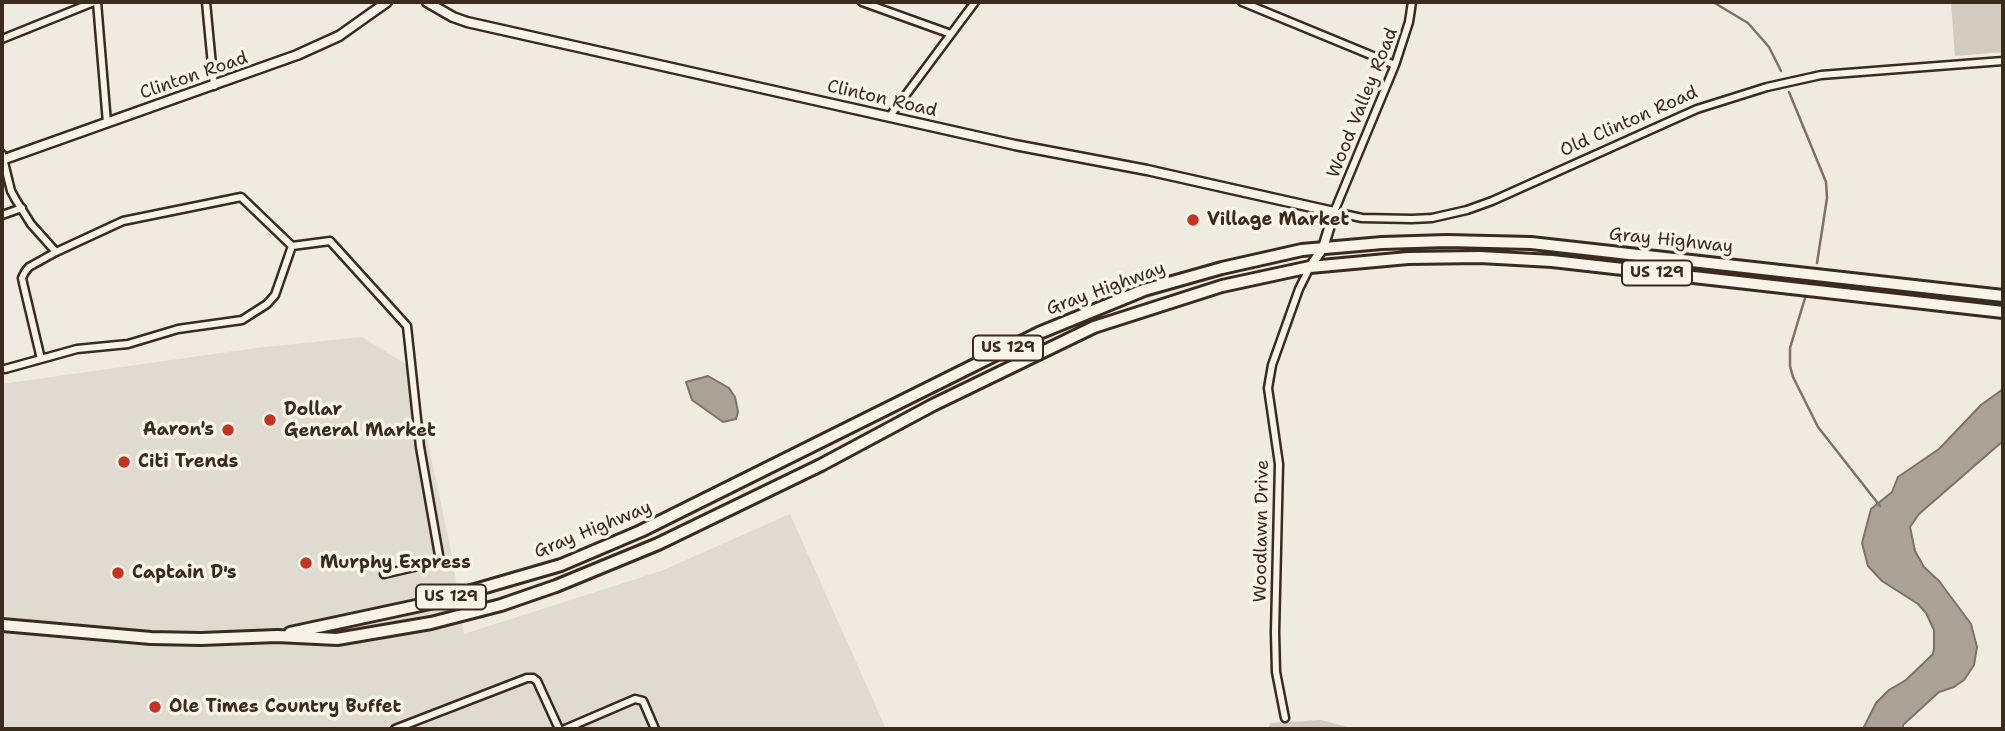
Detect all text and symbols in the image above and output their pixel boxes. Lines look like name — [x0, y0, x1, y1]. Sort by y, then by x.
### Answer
street label: Wood Valley Road — [1323, 25, 1403, 181]
street label: Clinton Road — [137, 47, 251, 105]
street label: Clinton Road — [825, 76, 939, 122]
street label: Old Clinton Road — [1557, 82, 1701, 162]
place label: Village Market — [1207, 209, 1349, 231]
marker: Village Market — [1185, 212, 1201, 228]
street label: Gray Highway — [1608, 224, 1734, 258]
street label: Gray Highway — [1044, 258, 1168, 320]
road number: US 129 — [1622, 260, 1692, 286]
road number: US 129 — [973, 336, 1043, 360]
place label: Dollar General Market — [284, 399, 436, 442]
marker: Dollar General Market — [262, 412, 278, 428]
place label: Aaron's — [143, 419, 214, 441]
marker: Aaron's — [220, 422, 236, 438]
place label: Citi Trends — [138, 451, 238, 473]
marker: Citi Trends — [116, 454, 132, 470]
street label: Woodlawn Drive — [1250, 459, 1274, 603]
street label: Gray Highway — [531, 497, 655, 563]
place label: Murphy Express — [320, 552, 471, 574]
marker: Murphy Express — [298, 555, 314, 571]
place label: Captain D's — [132, 562, 237, 584]
marker: Captain D's — [110, 565, 126, 581]
road number: US 129 — [416, 584, 486, 610]
place label: Ole Times Country Buffet — [169, 696, 401, 718]
marker: Ole Times Country Buffet — [147, 699, 163, 715]

